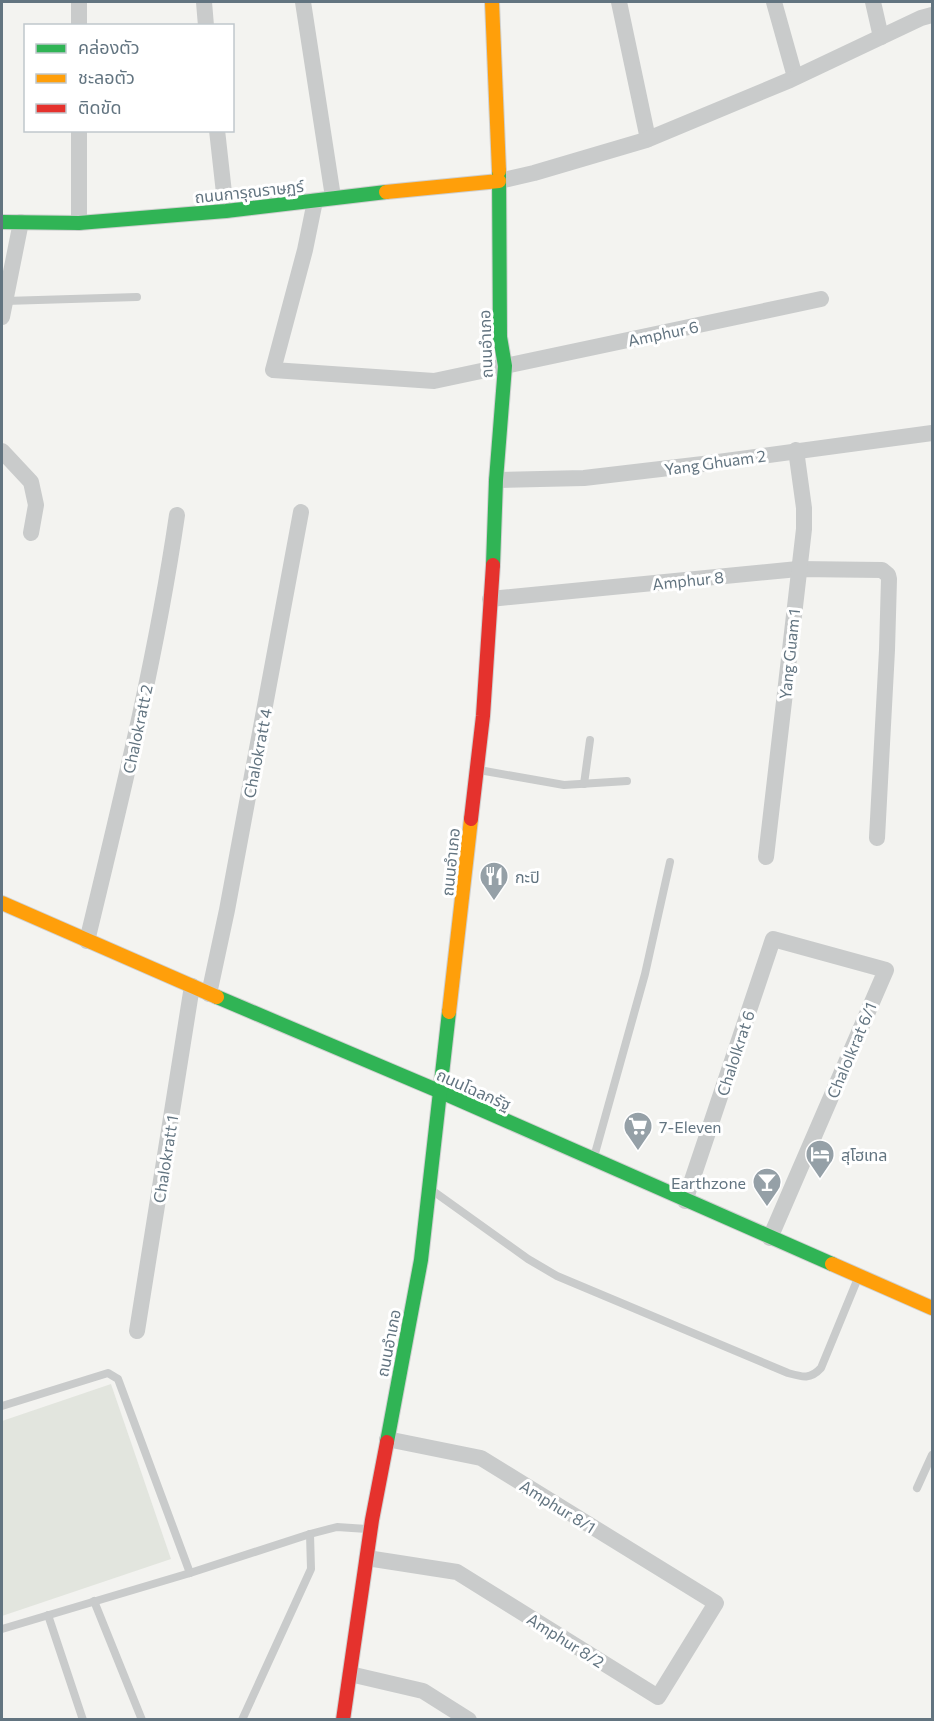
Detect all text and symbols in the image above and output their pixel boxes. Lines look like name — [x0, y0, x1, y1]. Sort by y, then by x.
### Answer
legend — [24, 24, 234, 132]
text: คล่องตัว — [78, 36, 140, 58]
text: ชะลอตัว — [78, 66, 135, 88]
text: ติดขัด — [78, 96, 121, 118]
street label: ถนนการุณราษฏร์ — [193, 176, 305, 207]
street label: ถนนอำเภอ — [474, 309, 496, 379]
street label: Amphur 6 — [626, 316, 700, 350]
street label: Yang Ghuam 2 — [663, 445, 767, 479]
street label: Amphur 8 — [651, 567, 725, 593]
street label: Yang Guam 1 — [775, 608, 803, 700]
street label: Chalokratt 2 — [118, 683, 156, 775]
street label: Chalokratt 4 — [239, 706, 275, 800]
street label: ถนนอำเภอ — [437, 827, 463, 897]
restaurant icon: กะปิ — [478, 860, 510, 902]
place label: กะปิ — [515, 867, 540, 886]
street label: Chalolkrat 6/1 — [822, 999, 880, 1101]
street label: Chalolkrat 6 — [712, 1008, 758, 1098]
street label: ถนนโฉลกรัฐ — [434, 1064, 514, 1114]
supermarket icon: 7-Eleven — [622, 1110, 654, 1152]
street label: Chalokratt 1 — [149, 1114, 181, 1204]
place label: 7-Eleven — [659, 1117, 722, 1136]
hotel icon: สุโฮเทล — [804, 1138, 836, 1180]
place label: สุโฮเทล — [841, 1145, 887, 1165]
bar icon: Earthzone — [751, 1166, 783, 1208]
place label: Earthzone — [671, 1173, 746, 1192]
street label: ถนนอำเภอ — [372, 1308, 404, 1378]
street label: Amphur 8/1 — [517, 1475, 599, 1537]
street label: Amphur 8/2 — [524, 1609, 608, 1671]

